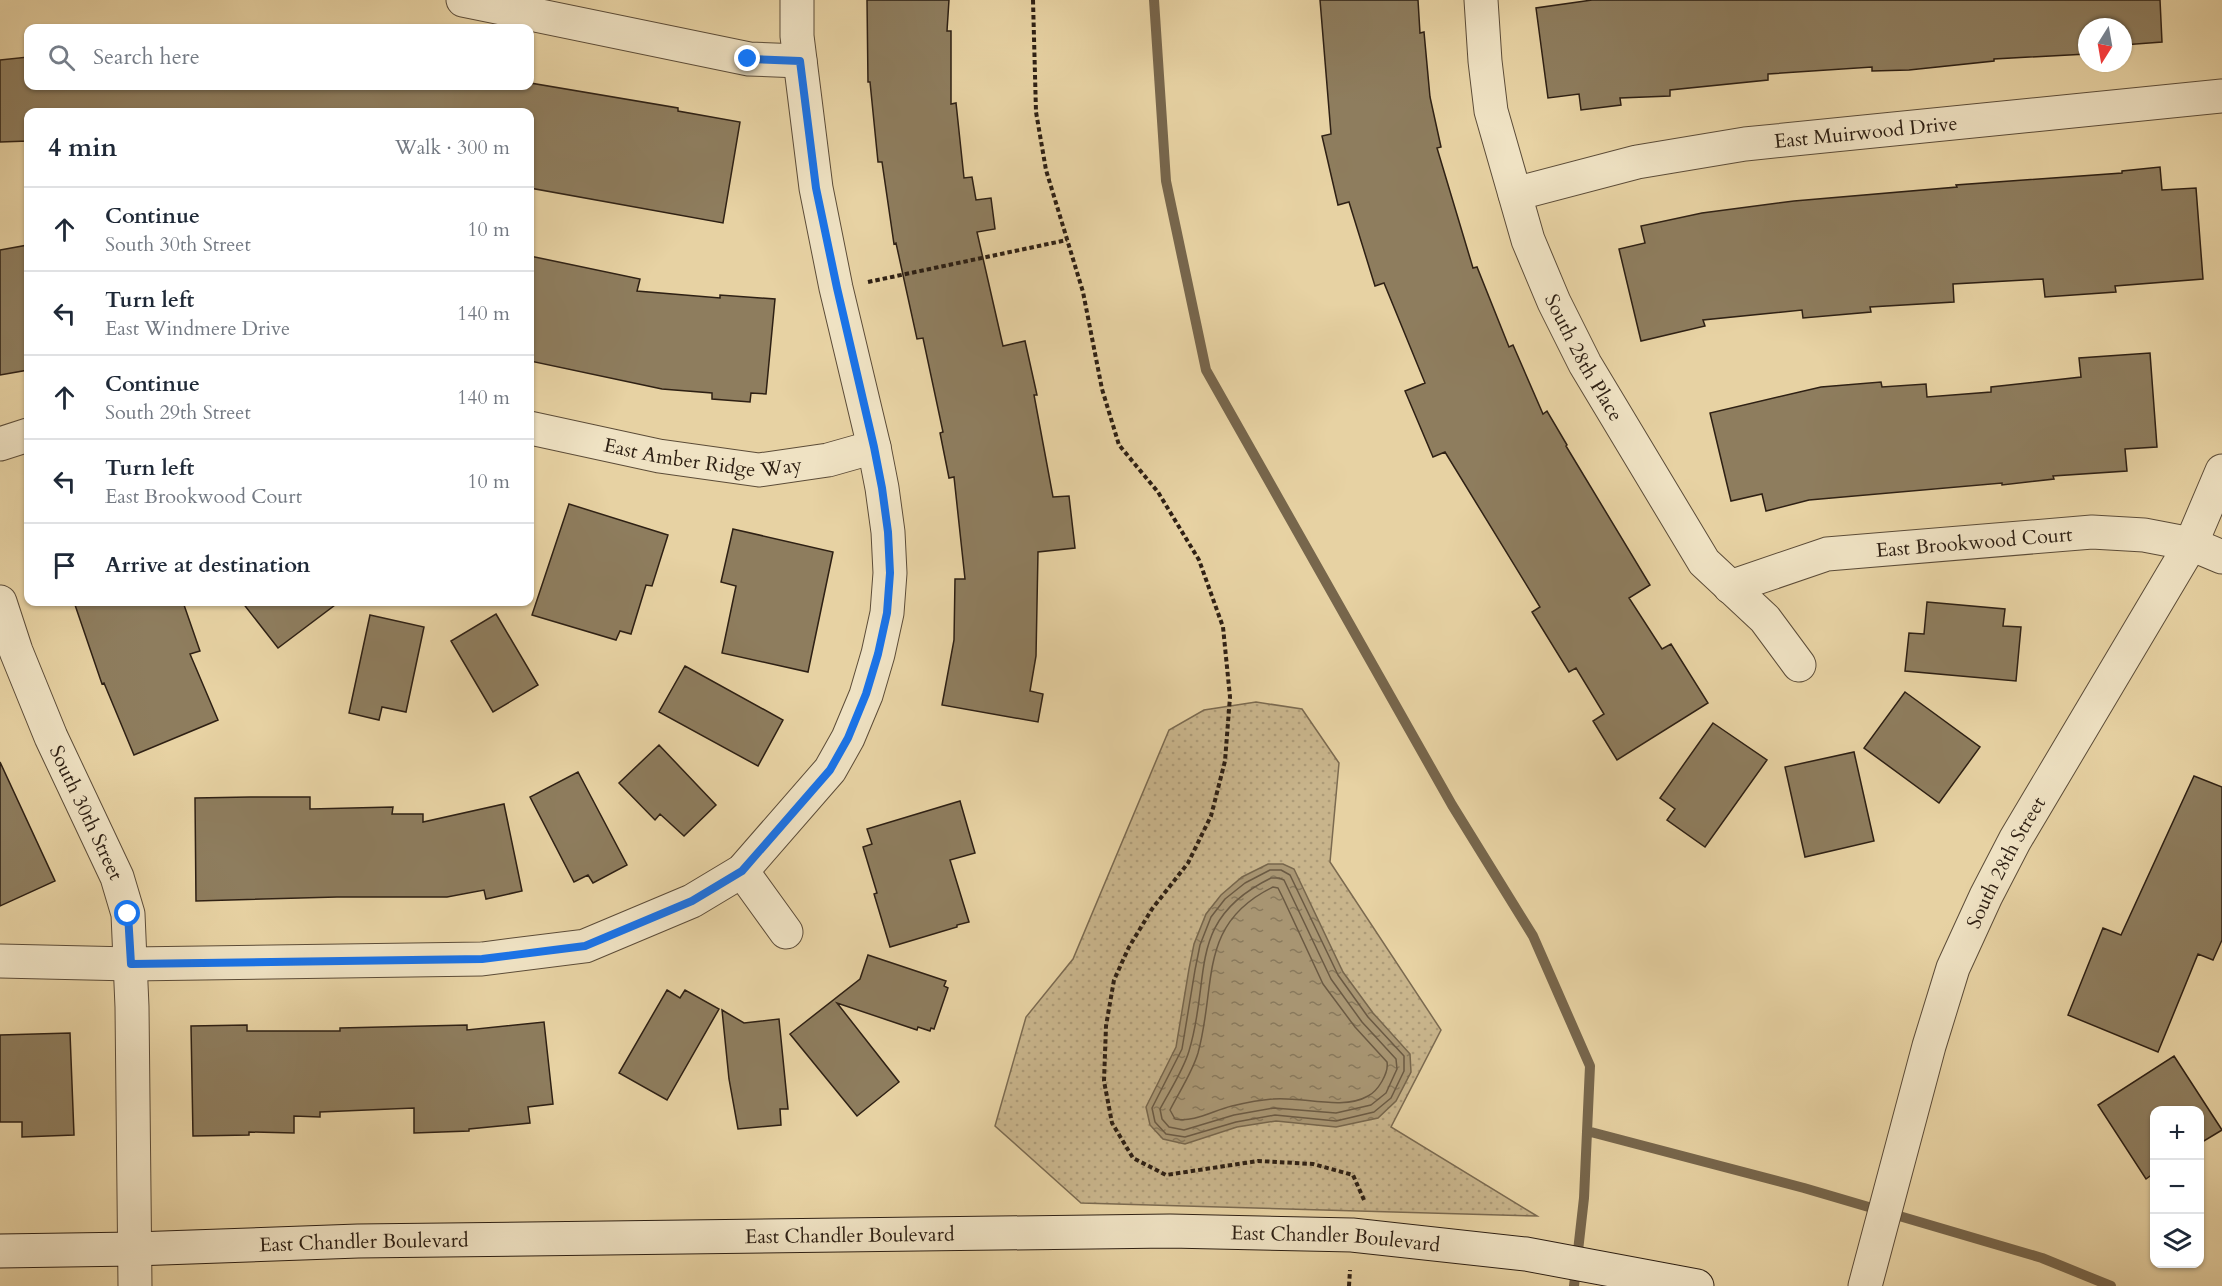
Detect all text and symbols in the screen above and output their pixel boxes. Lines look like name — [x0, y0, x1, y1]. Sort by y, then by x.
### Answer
north arrow — [2078, 18, 2132, 72]
search box — [24, 24, 534, 90]
icon: search — [45, 41, 78, 74]
text: Search here — [93, 42, 200, 72]
route end — [734, 45, 760, 71]
street label: East Muirwood Drive — [1773, 110, 1959, 155]
text: 4 min — [48, 130, 117, 165]
text: Walk · 300 m — [395, 134, 510, 161]
text: Continue — [105, 201, 200, 231]
icon: ahead — [48, 213, 81, 246]
text: 10 m — [467, 216, 510, 243]
text: South 30th Street — [105, 231, 251, 258]
text: Turn left — [105, 285, 194, 315]
street label: South 28th Place — [1538, 290, 1629, 427]
icon: left — [48, 297, 81, 330]
text: 140 m — [457, 300, 510, 327]
text: East Windmere Drive — [105, 315, 290, 342]
text: Continue — [105, 369, 200, 399]
icon: ahead — [48, 381, 81, 414]
text: 140 m — [457, 384, 510, 411]
text: South 29th Street — [105, 399, 251, 426]
street label: East Amber Ridge Way — [601, 431, 804, 484]
text: Turn left — [105, 453, 194, 483]
icon: left — [48, 465, 81, 498]
text: 10 m — [467, 468, 510, 495]
text: East Brookwood Court — [105, 483, 302, 510]
street label: East Brookwood Court — [1875, 521, 2074, 564]
icon: arrive — [48, 549, 81, 582]
text: Arrive at destination — [105, 550, 310, 580]
street label: South 30th Street — [43, 741, 130, 885]
street label: South 28th Street — [1960, 791, 2052, 933]
route start — [114, 900, 140, 926]
map controls — [2150, 1106, 2204, 1268]
button: + — [2150, 1106, 2204, 1160]
button: − — [2150, 1160, 2204, 1214]
button: layers — [2150, 1214, 2204, 1268]
street label: East Chandler Boulevard — [1231, 1219, 1442, 1259]
street label: East Chandler Boulevard — [745, 1221, 955, 1250]
street label: East Chandler Boulevard — [259, 1227, 469, 1259]

